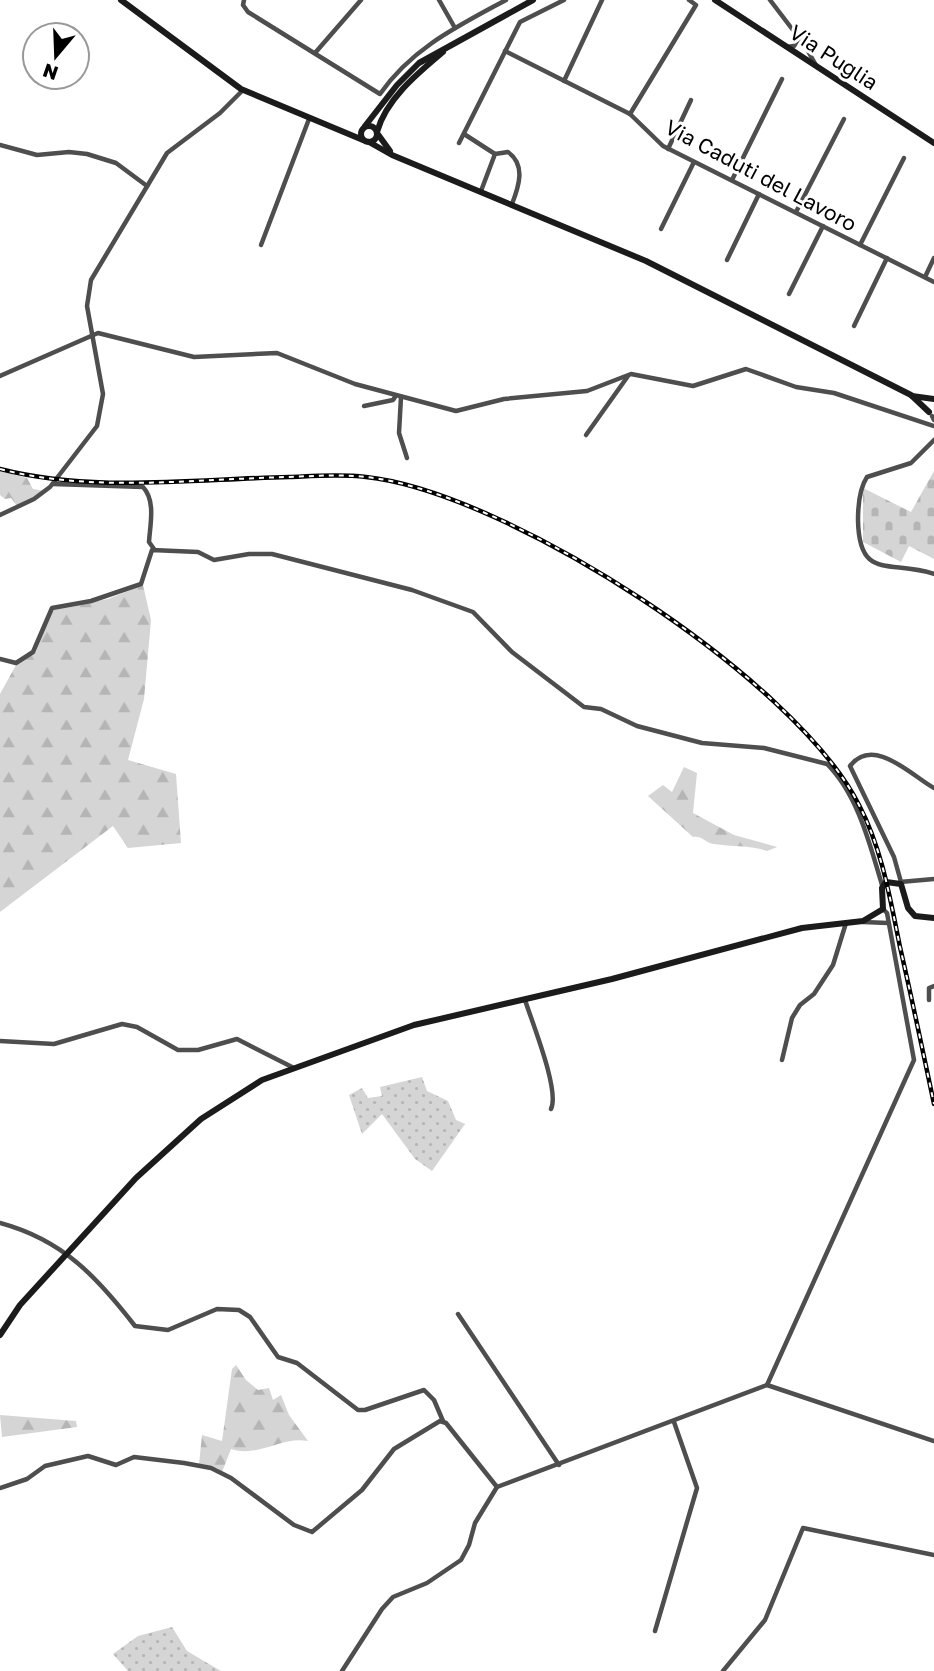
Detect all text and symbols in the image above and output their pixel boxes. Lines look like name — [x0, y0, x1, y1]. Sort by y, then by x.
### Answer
street label: Via Puglia — [785, 19, 883, 95]
north arrow — [21, 21, 91, 91]
text: N — [40, 59, 61, 86]
street label: Via Caduti del Lavoro — [661, 114, 861, 236]

